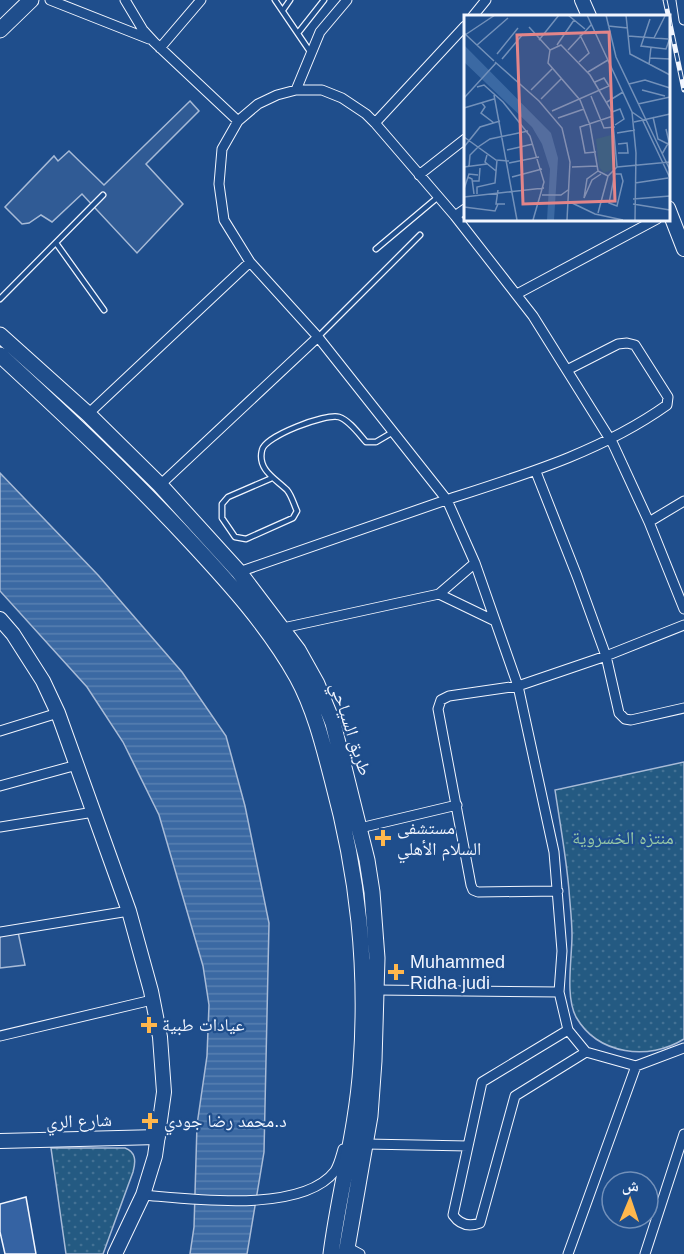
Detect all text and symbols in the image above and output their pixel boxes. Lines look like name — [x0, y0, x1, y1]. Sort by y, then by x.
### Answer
inset map — [464, 15, 669, 220]
street label: طريق السياحي — [322, 680, 375, 780]
place label: مستشفى السلام الأهلي — [397, 818, 481, 864]
park label: منتزه الخسروية — [572, 828, 674, 848]
marker: مستشفى السلام الأهلي — [374, 829, 392, 847]
place label: Muhammed Ridha judi — [410, 952, 505, 993]
marker: Muhammed Ridha judi — [387, 963, 405, 981]
place label: عيادات طبية — [162, 1015, 245, 1036]
marker: عيادات طبية — [140, 1016, 158, 1034]
street label: شارع الري — [46, 1110, 112, 1137]
place label: د.محمد رضا جودي — [164, 1111, 287, 1136]
marker: د.محمد رضا جودي — [141, 1112, 159, 1130]
north arrow — [600, 1170, 660, 1230]
text: ش — [622, 1177, 639, 1195]

